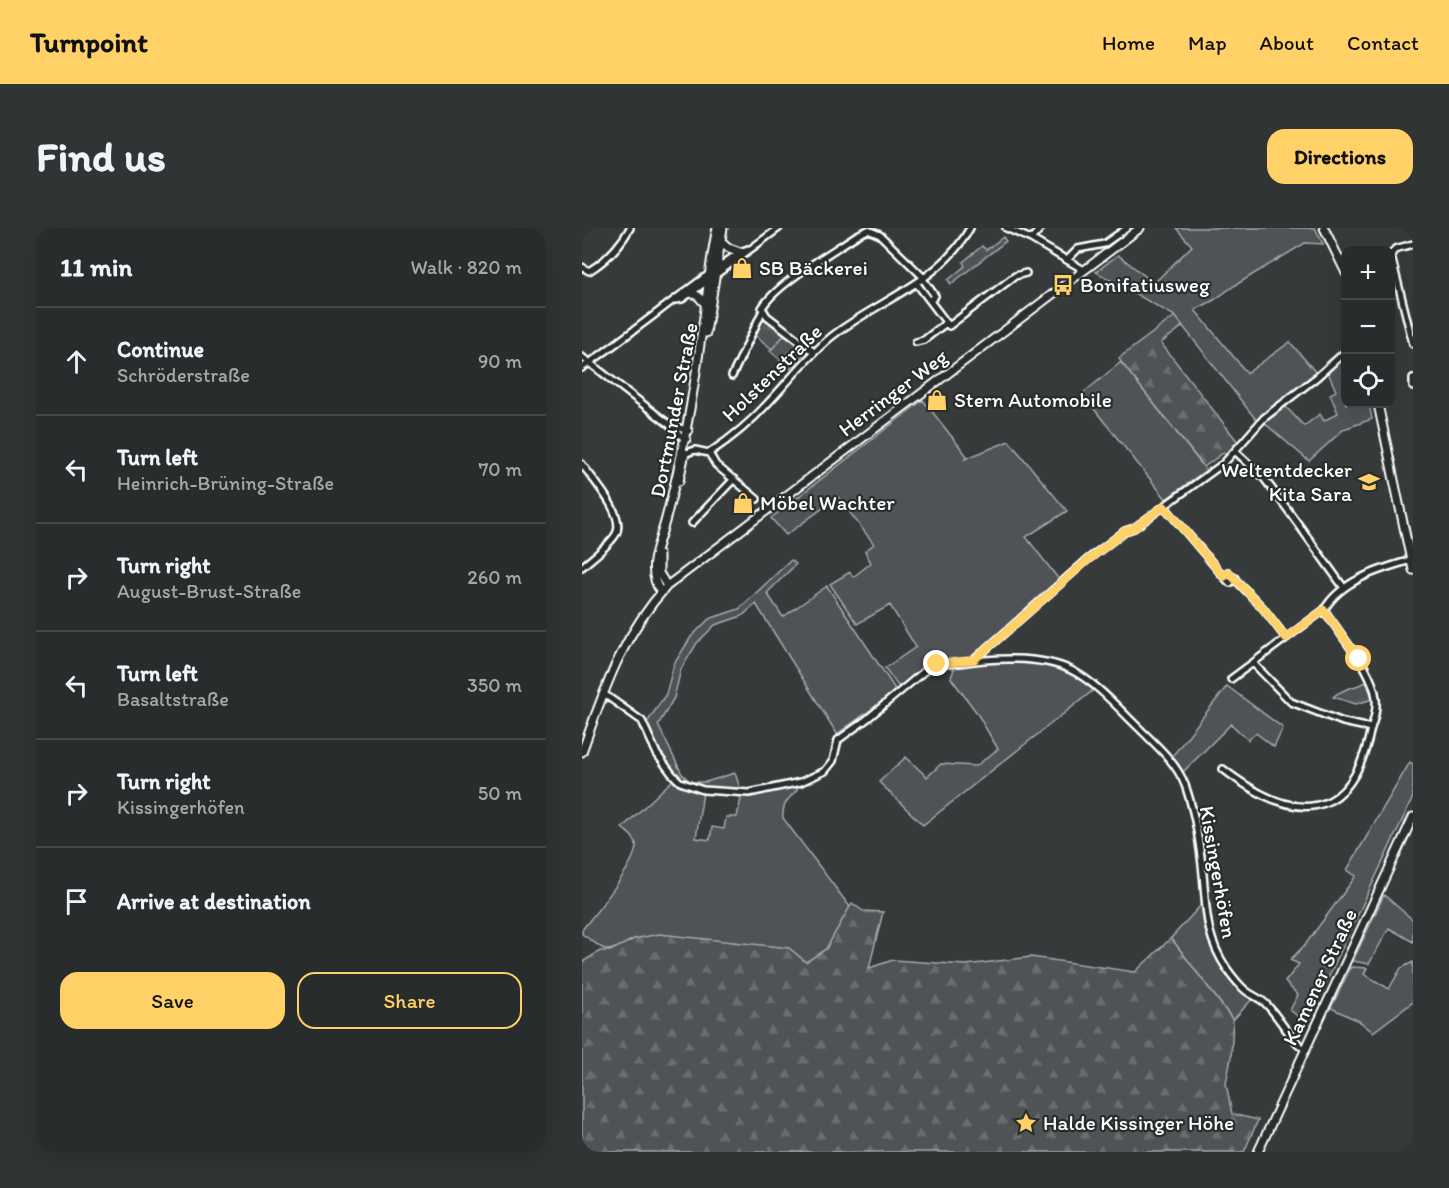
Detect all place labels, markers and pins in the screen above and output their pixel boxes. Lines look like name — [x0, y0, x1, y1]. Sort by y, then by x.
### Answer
place label: SB Bäckerei — [759, 255, 868, 280]
shop icon: SB Bäckerei — [730, 256, 754, 280]
place label: Bonifatiusweg — [1080, 272, 1210, 297]
bus stop icon: Bonifatiusweg — [1051, 273, 1075, 297]
place label: Stern Automobile — [954, 387, 1112, 412]
shop icon: Stern Automobile — [925, 388, 949, 412]
place label: Weltentdecker Kita Sara — [1221, 457, 1352, 506]
school or university icon: Weltentdecker Kita Sara — [1357, 470, 1381, 494]
place label: Möbel Wachter — [760, 490, 895, 515]
shop icon: Möbel Wachter — [731, 491, 755, 515]
place label: Halde Kissinger Höhe — [1043, 1110, 1234, 1135]
place icon: Halde Kissinger Höhe — [1014, 1111, 1038, 1135]

